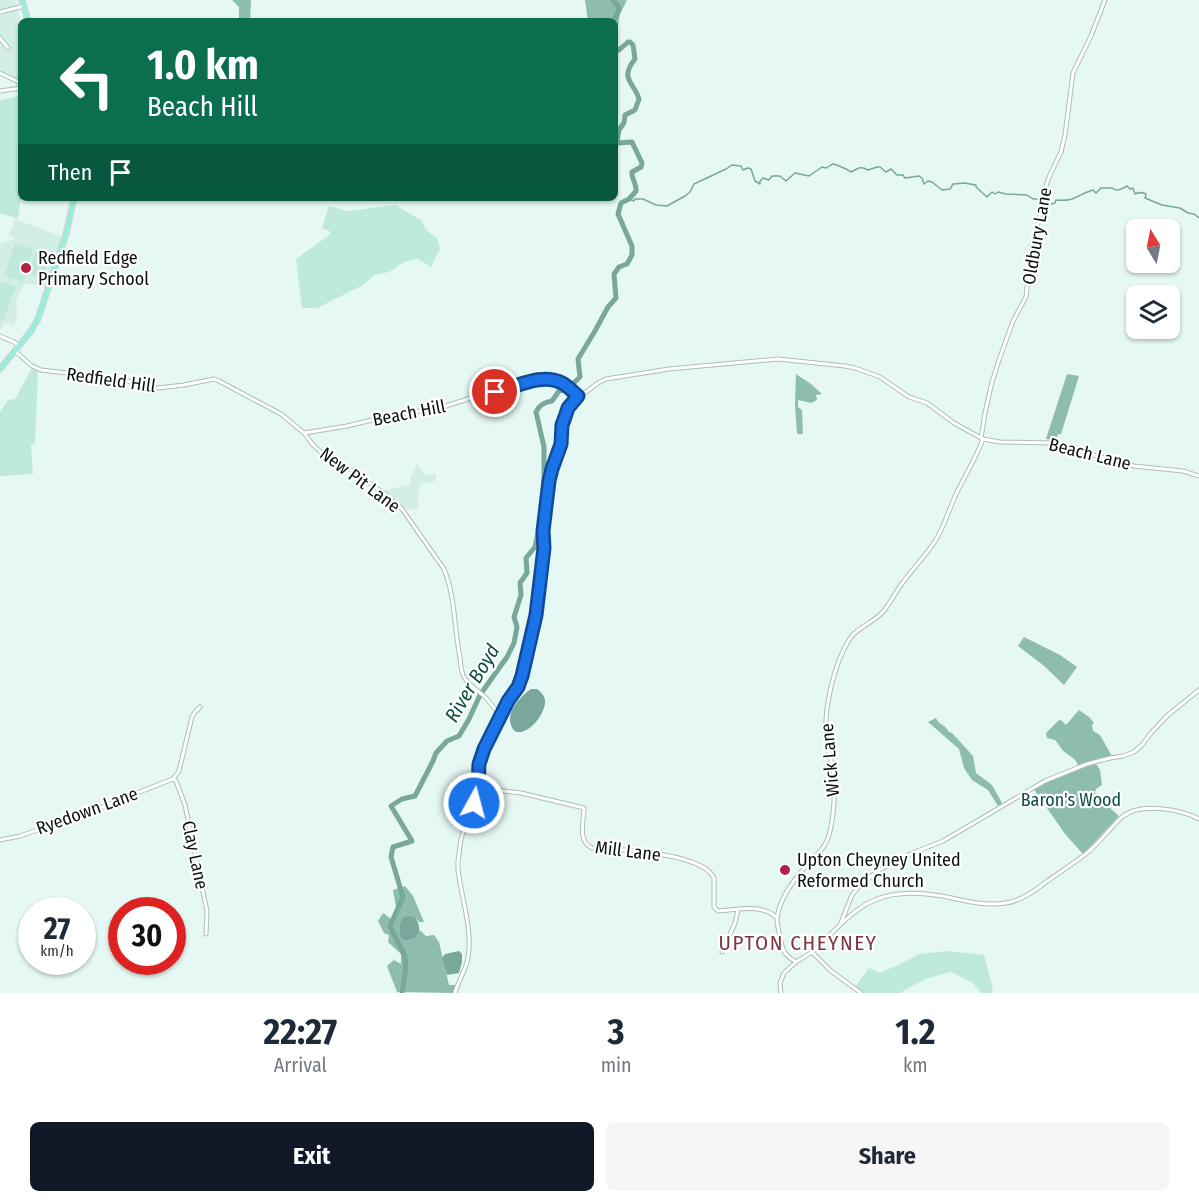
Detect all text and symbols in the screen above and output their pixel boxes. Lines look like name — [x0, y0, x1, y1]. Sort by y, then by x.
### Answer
text: 1.0 km — [147, 40, 259, 90]
icon: left — [48, 42, 126, 120]
text: Beach Hill — [147, 91, 258, 123]
icon: arrive — [104, 156, 137, 189]
text: Then — [48, 159, 92, 186]
street label: Oldbury Lane — [1018, 186, 1056, 286]
north arrow — [1126, 219, 1180, 273]
map controls — [1126, 219, 1180, 339]
place label: Redfield Edge Primary School — [38, 247, 149, 290]
marker: Redfield Edge Primary School — [19, 261, 33, 275]
button: layers — [1126, 285, 1180, 339]
street label: Redfield Hill — [65, 363, 157, 397]
pin — [469, 366, 520, 417]
icon: arrive — [478, 375, 511, 408]
street label: Beach Hill — [371, 395, 448, 431]
street label: Beach Lane — [1047, 433, 1133, 475]
street label: New Pit Lane — [315, 443, 405, 517]
water label: River Boyd — [439, 639, 505, 726]
street label: Wick Lane — [816, 722, 844, 798]
position arrow — [442, 771, 506, 835]
street label: Ryedown Lane — [33, 782, 141, 840]
park label: Baron's Wood — [1021, 789, 1121, 811]
street label: Clay Lane — [177, 819, 213, 891]
street label: Mill Lane — [594, 836, 662, 866]
place label: Upton Cheyney United Reformed Church — [797, 849, 961, 892]
marker: Upton Cheyney United Reformed Church — [778, 863, 792, 877]
speed limit sign: 30 — [108, 897, 186, 975]
text: 27 — [44, 911, 70, 947]
district label: UPTON CHEYNEY — [719, 930, 877, 956]
text: km/h — [40, 942, 74, 960]
text: 22:27 — [264, 1010, 337, 1054]
text: 3 — [608, 1010, 625, 1054]
text: 1.2 — [895, 1010, 935, 1054]
text: Arrival — [274, 1053, 327, 1077]
text: min — [601, 1053, 632, 1077]
text: km — [903, 1053, 928, 1077]
button: Exit — [30, 1122, 594, 1191]
button: Share — [606, 1122, 1169, 1191]

